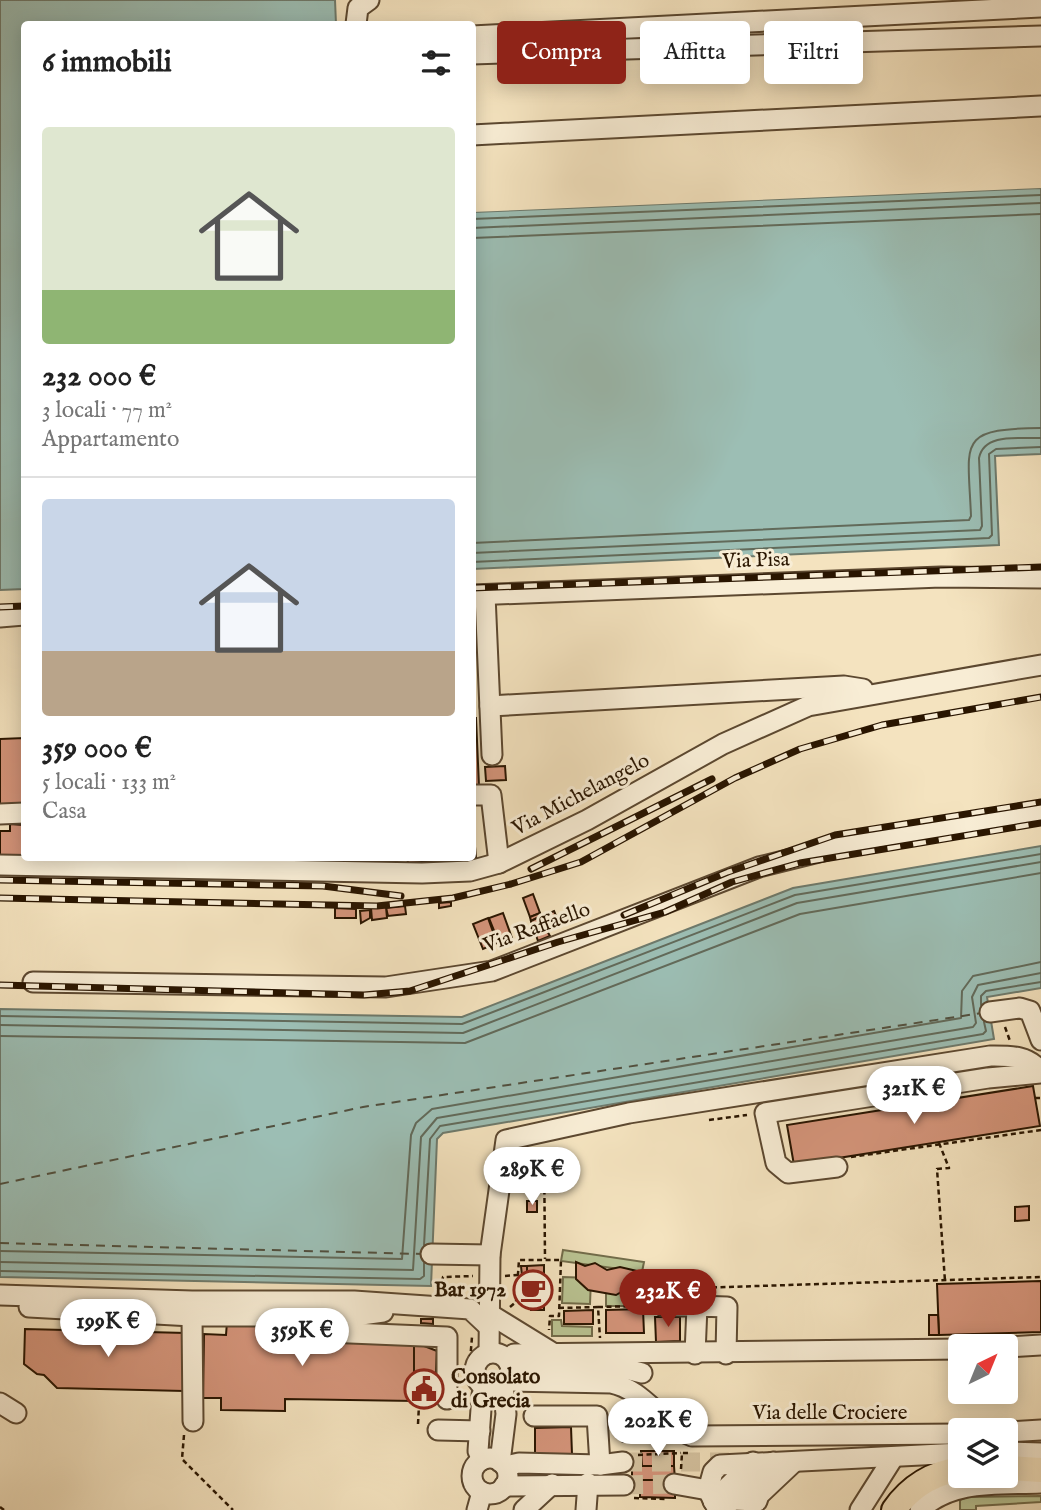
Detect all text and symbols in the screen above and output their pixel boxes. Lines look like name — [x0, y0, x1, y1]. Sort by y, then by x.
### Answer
chip: Compra — [497, 21, 626, 84]
chip: Affitta — [640, 21, 750, 84]
chip: Filtri — [764, 21, 863, 84]
text: 6 immobili — [42, 44, 172, 82]
icon: filters — [417, 44, 455, 82]
icon: home — [186, 173, 312, 299]
text: 232 000 € — [42, 358, 156, 396]
text: 3 locali · 77 m² — [42, 396, 172, 425]
text: Appartamento — [42, 425, 179, 454]
icon: home — [186, 545, 312, 671]
street label: Via Pisa — [721, 546, 791, 576]
text: 359 000 € — [42, 730, 152, 768]
street label: Via Michelangelo — [507, 747, 654, 843]
text: 5 locali · 133 m² — [42, 768, 176, 797]
text: Casa — [42, 797, 86, 826]
street label: Via Raffaello — [479, 896, 594, 960]
pin: 321K € — [857, 1066, 971, 1126]
text: 321K € — [882, 1074, 946, 1103]
pin: 289K € — [475, 1148, 589, 1207]
text: 289K € — [500, 1155, 564, 1184]
cafe icon: Bar 1972 — [512, 1269, 554, 1311]
pin: 232K € — [611, 1270, 725, 1329]
place label: Bar 1972 — [434, 1277, 506, 1304]
text: 232K € — [635, 1277, 701, 1306]
pin: 199K € — [51, 1300, 165, 1359]
text: 199K € — [76, 1307, 140, 1336]
pin: 359K € — [245, 1308, 359, 1368]
text: 359K € — [271, 1316, 333, 1345]
north arrow — [948, 1334, 1018, 1404]
map controls — [948, 1334, 1018, 1488]
place label: Consolato di Grecia — [451, 1364, 541, 1415]
public building icon: Consolato di Grecia — [403, 1368, 445, 1410]
pin: 202K € — [601, 1398, 715, 1458]
street label: Via delle Crociere — [752, 1400, 908, 1427]
text: 202K € — [624, 1406, 692, 1435]
button: layers — [948, 1418, 1018, 1488]

